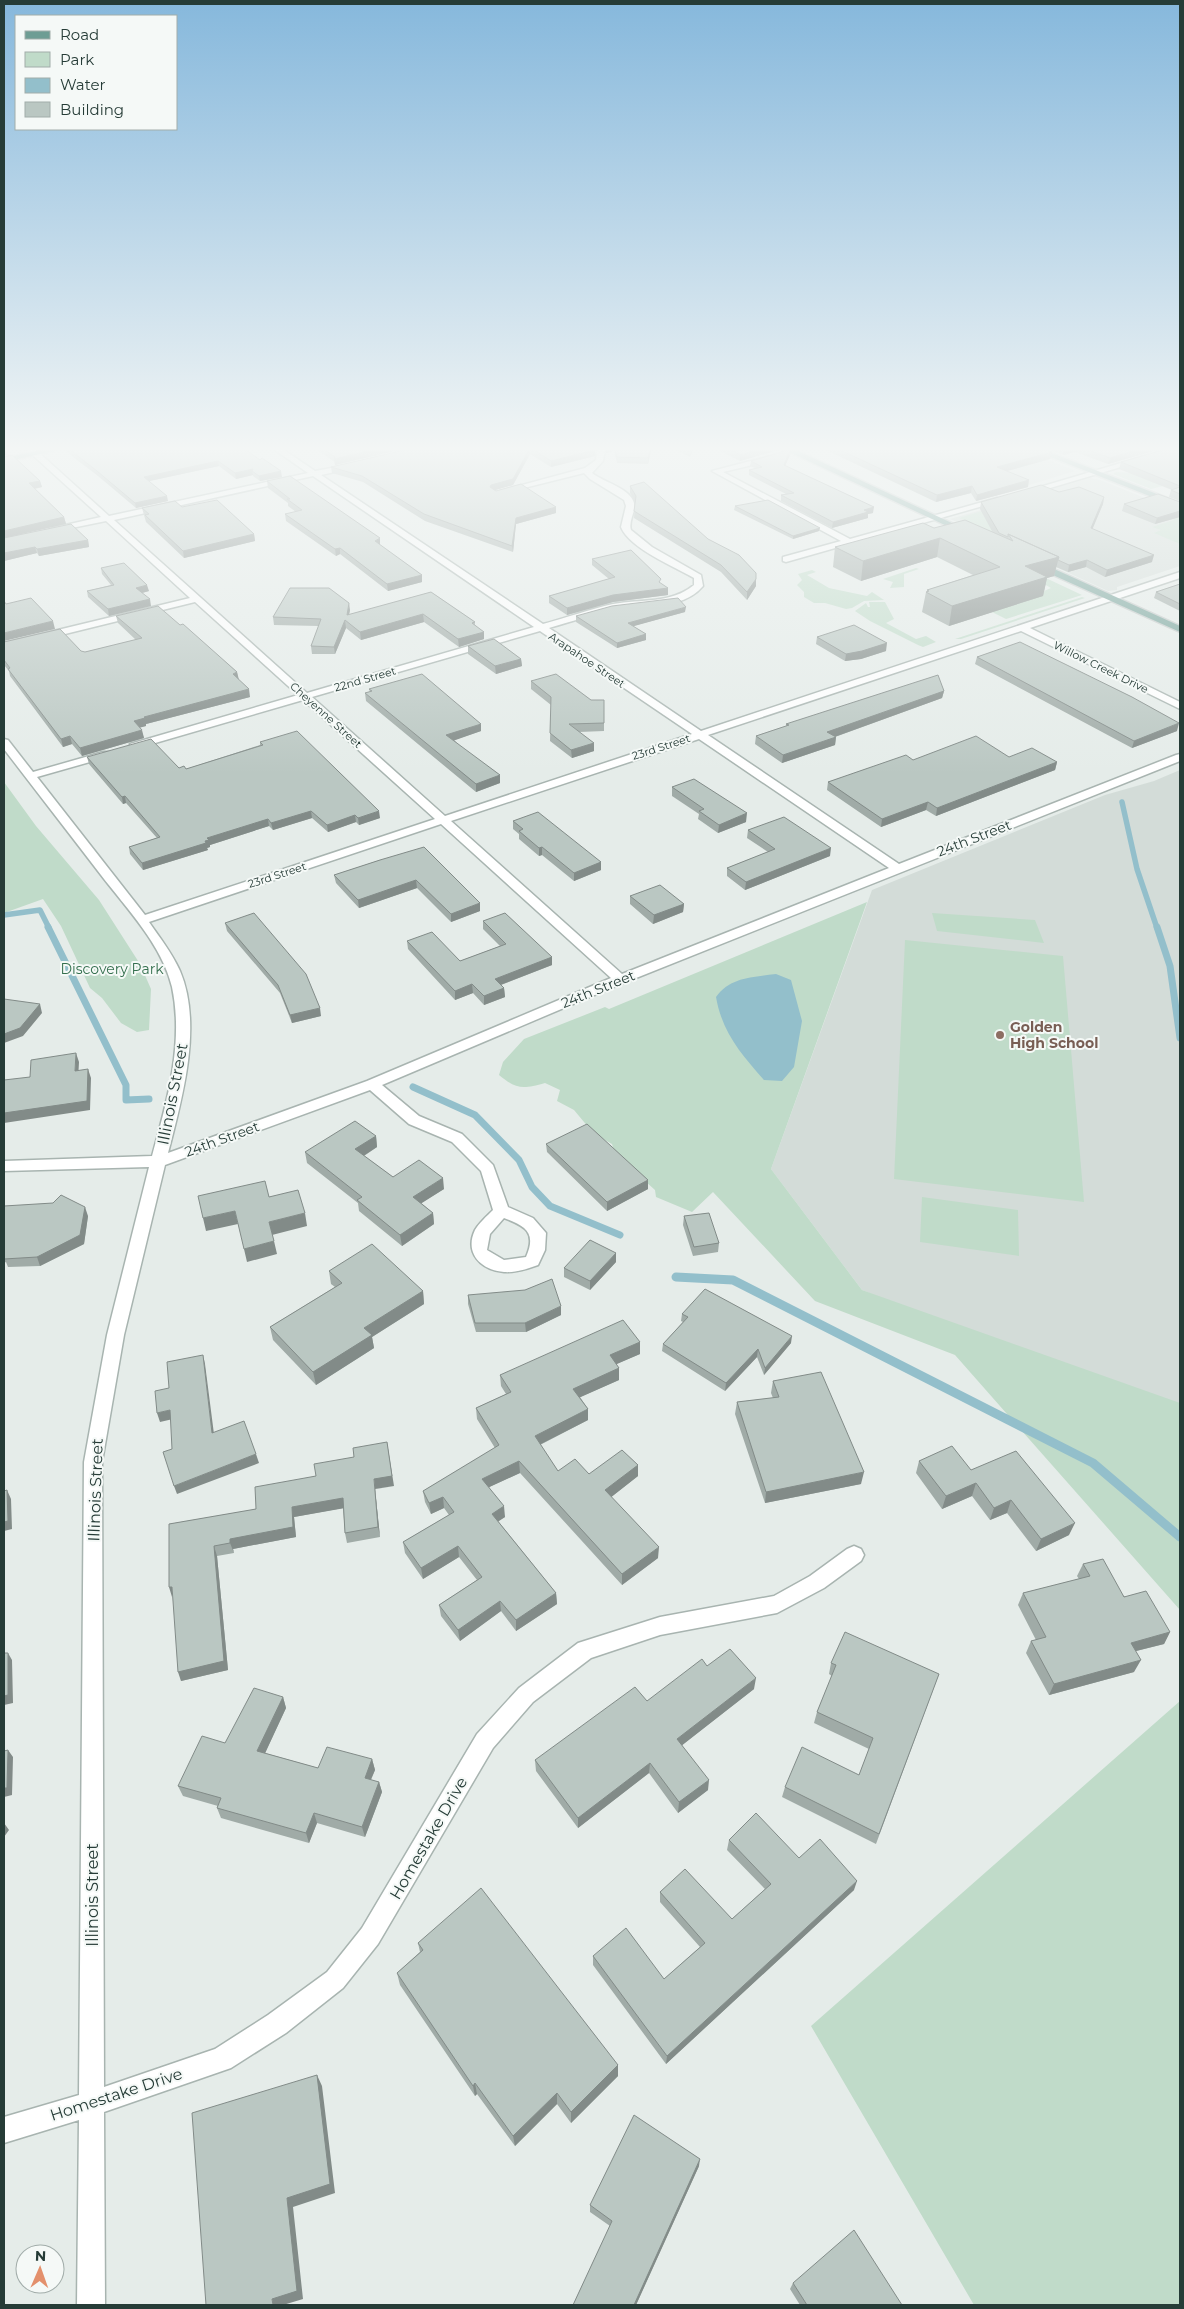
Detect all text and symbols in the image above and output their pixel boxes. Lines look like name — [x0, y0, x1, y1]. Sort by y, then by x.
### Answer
legend — [15, 15, 178, 130]
text: Road — [60, 25, 99, 44]
text: Park — [60, 50, 94, 69]
text: Water — [60, 75, 106, 94]
text: Building — [60, 100, 124, 119]
street label: Arapahoe Street — [546, 629, 628, 691]
street label: Willow Creek Drive — [1051, 638, 1151, 696]
street label: 22nd Street — [333, 663, 398, 694]
street label: Cheyenne Street — [287, 679, 365, 751]
street label: 23rd Street — [630, 731, 692, 763]
street label: 24th Street — [934, 816, 1014, 860]
street label: 23rd Street — [246, 859, 308, 891]
park label: Discovery Park — [60, 960, 164, 978]
street label: 24th Street — [558, 966, 638, 1012]
place label: Golden High School — [1010, 1018, 1098, 1052]
marker: Golden High School — [994, 1029, 1006, 1041]
street label: Illinois Street — [153, 1041, 192, 1147]
street label: 24th Street — [182, 1117, 262, 1161]
street label: Illinois Street — [84, 1438, 107, 1542]
street label: Homestake Drive — [386, 1774, 471, 1903]
street label: Illinois Street — [83, 1843, 102, 1947]
street label: Homestake Drive — [48, 2064, 185, 2125]
north arrow — [15, 2244, 65, 2294]
text: N — [34, 2247, 46, 2265]

